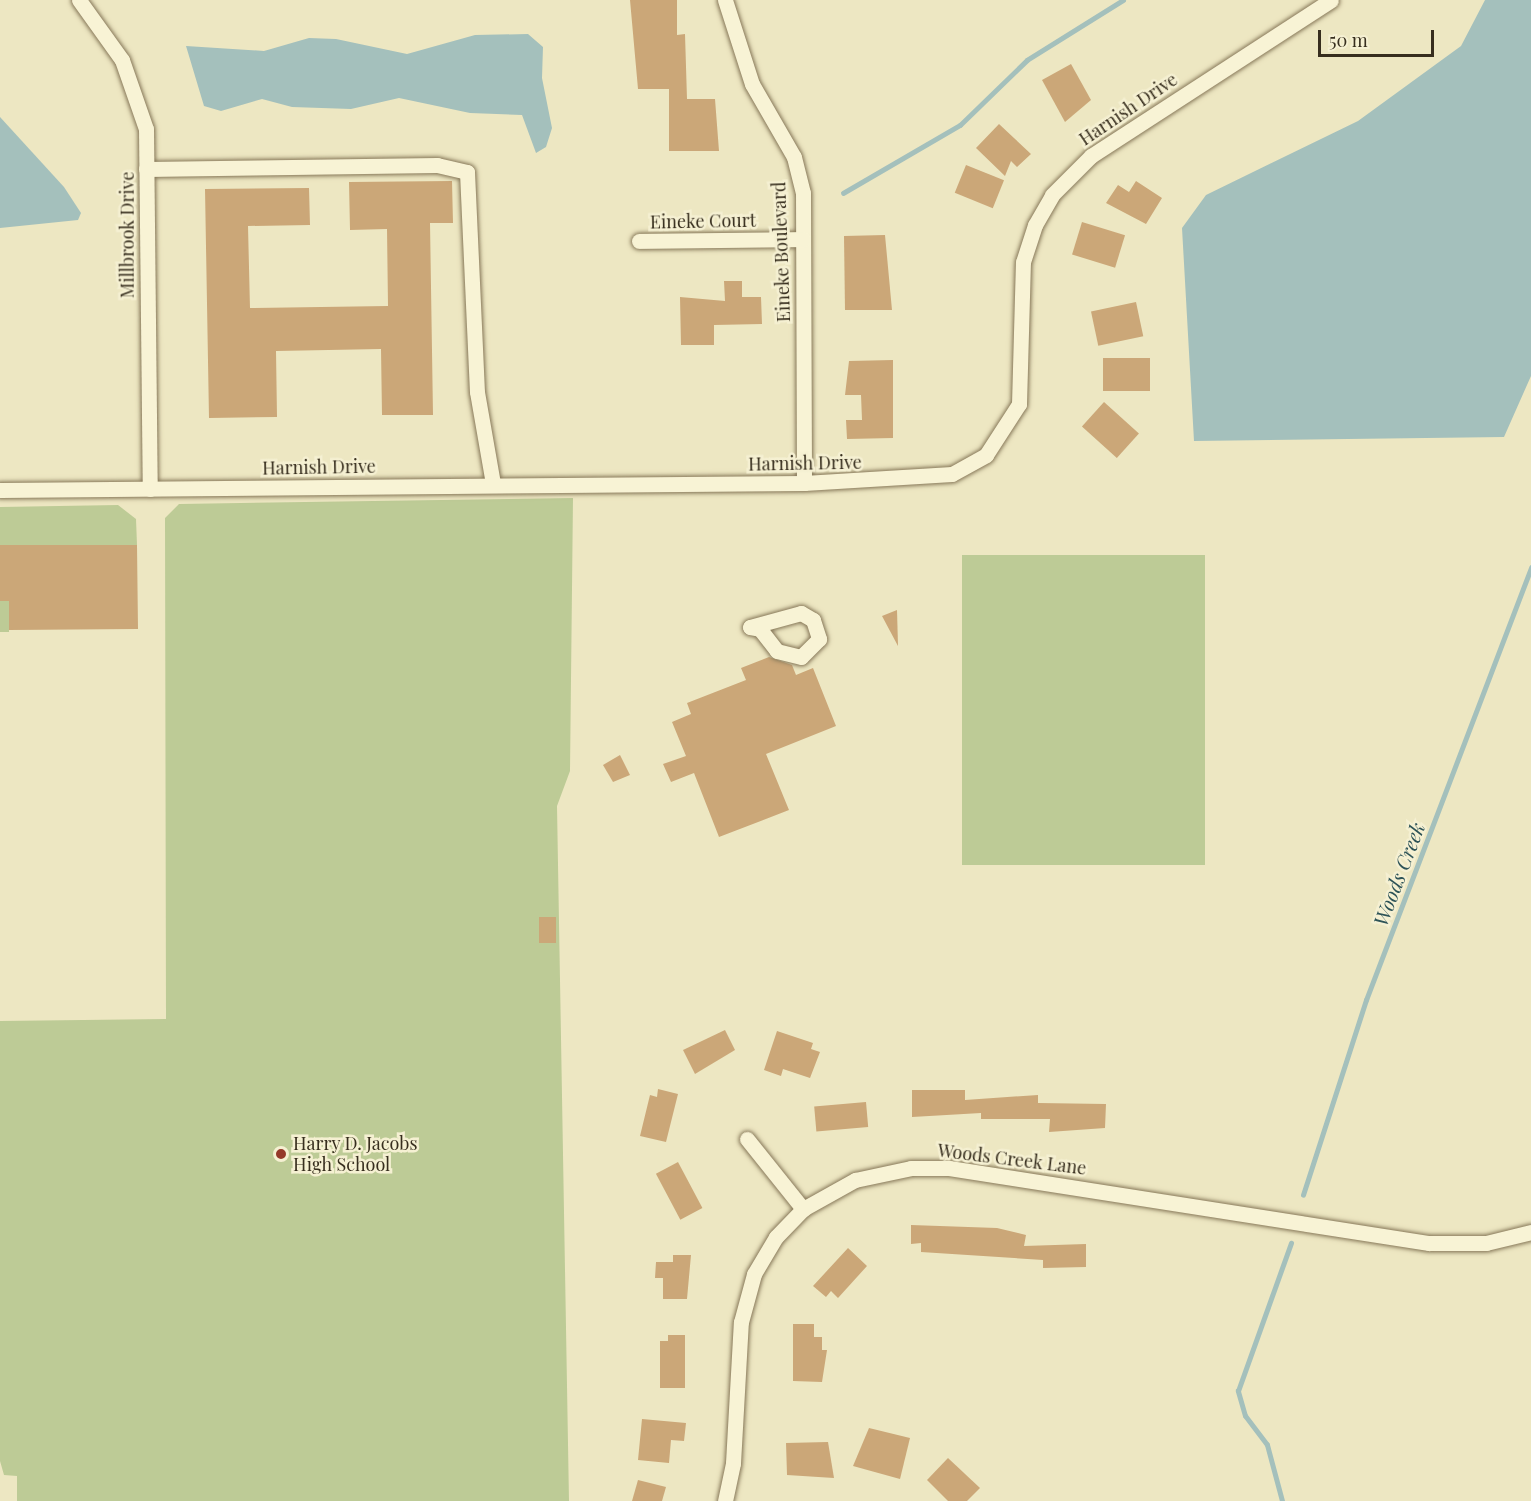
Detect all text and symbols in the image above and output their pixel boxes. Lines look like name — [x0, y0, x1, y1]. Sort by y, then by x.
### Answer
scale bar — [1321, 18, 1436, 56]
text: 50 m — [1329, 28, 1368, 52]
street label: Harnish Drive — [1075, 68, 1181, 150]
street label: Millbrook Drive — [116, 171, 138, 299]
street label: Eineke Boulevard — [768, 181, 794, 323]
street label: Eineke Court — [650, 209, 756, 233]
street label: Harnish Drive — [748, 451, 862, 475]
street label: Harnish Drive — [262, 455, 376, 479]
water label: Woods Creek — [1367, 819, 1429, 929]
place label: Harry D. Jacobs High School — [293, 1133, 418, 1176]
street label: Woods Creek Lane — [936, 1139, 1088, 1179]
marker: Harry D. Jacobs High School — [274, 1147, 288, 1161]

